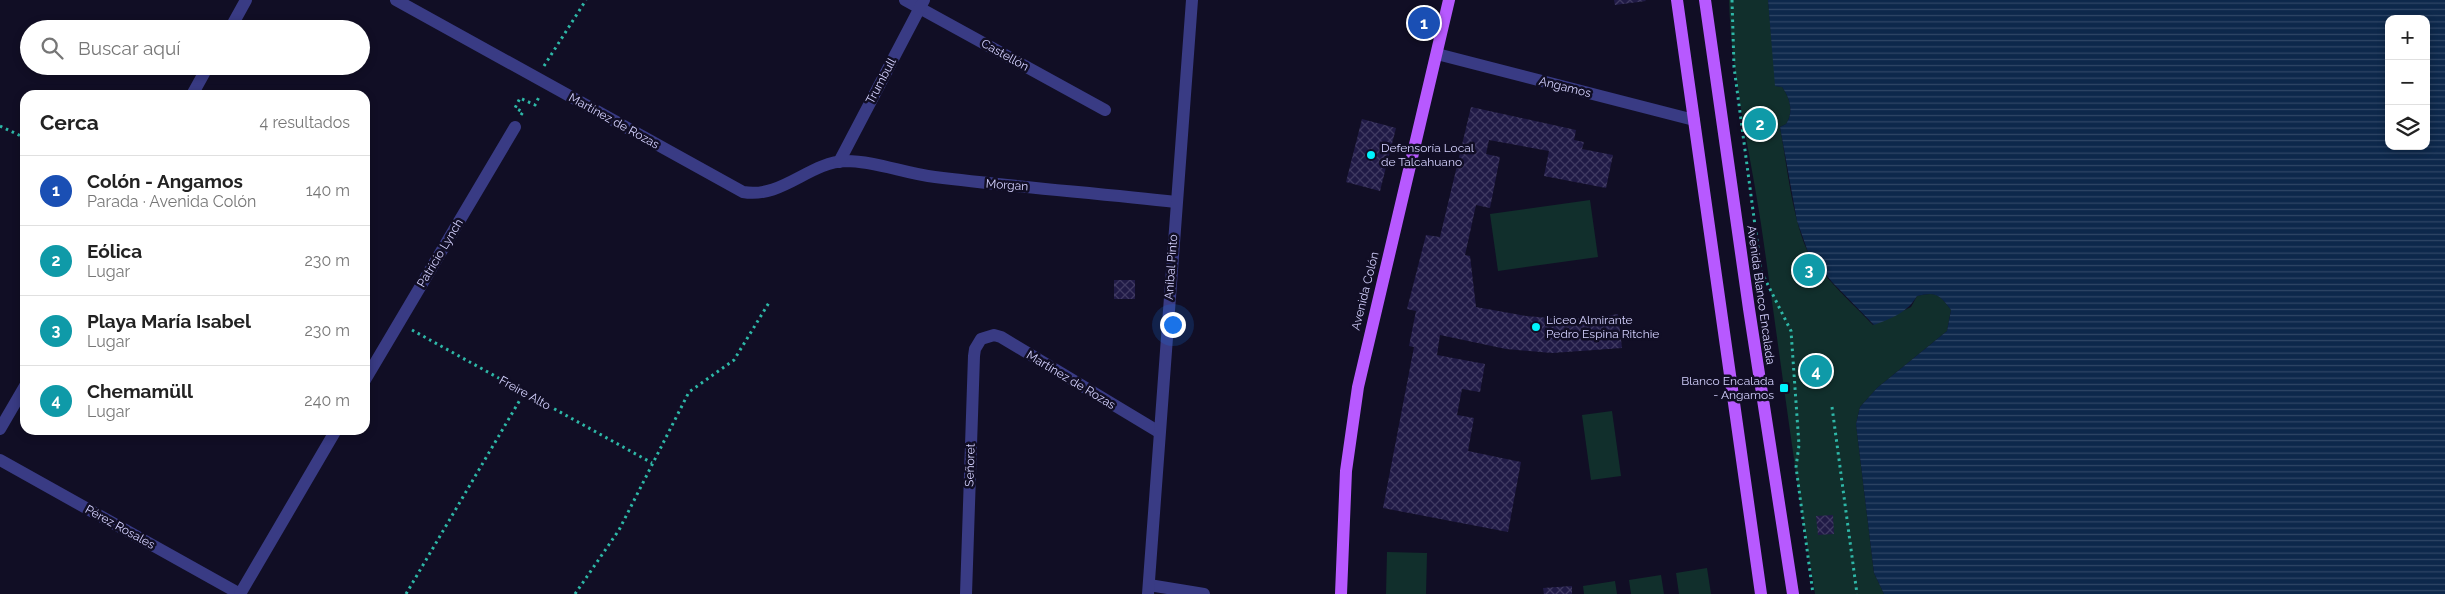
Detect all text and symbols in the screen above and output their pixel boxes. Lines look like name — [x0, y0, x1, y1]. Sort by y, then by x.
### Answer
pin: 1 — [1408, 4, 1440, 42]
map controls — [2385, 15, 2430, 150]
button: + — [2385, 15, 2430, 60]
search box — [20, 20, 370, 75]
icon: search — [38, 34, 66, 62]
street label: Castellón — [979, 36, 1031, 74]
text: Buscar aquí — [78, 37, 180, 59]
street label: Trumbull — [863, 55, 899, 106]
button: − — [2385, 60, 2430, 105]
street label: Angamos — [1538, 74, 1593, 100]
street label: Martínez de Rozas — [566, 90, 662, 152]
pin: 2 — [1744, 105, 1776, 143]
button: layers — [2385, 105, 2430, 150]
text: Cerca — [40, 110, 99, 135]
text: 4 resultados — [260, 113, 350, 132]
place label: Defensoría Local de Talcahuano — [1381, 141, 1475, 169]
marker: Defensoría Local de Talcahuano — [1365, 149, 1377, 161]
text: Colón - Angamos — [87, 170, 243, 192]
street label: Morgan — [985, 177, 1029, 193]
text: 1 — [52, 181, 60, 200]
text: 140 m — [306, 181, 350, 200]
text: Parada · Avenida Colón — [87, 192, 256, 211]
street label: Patricio Lynch — [414, 216, 466, 290]
street label: Avenida Blanco Encalada — [1744, 225, 1778, 365]
street label: Aníbal Pinto — [1162, 234, 1180, 300]
text: Eólica — [87, 240, 142, 262]
street label: Avenida Colón — [1348, 250, 1382, 332]
text: 2 — [51, 251, 61, 270]
text: 230 m — [305, 251, 350, 270]
pin: 3 — [1793, 251, 1825, 289]
text: Lugar — [87, 262, 130, 281]
text: Playa María Isabel — [87, 310, 251, 332]
your location — [1160, 312, 1186, 338]
place label: Liceo Almirante Pedro Espina Ritchie — [1546, 313, 1659, 341]
text: 3 — [52, 321, 60, 340]
text: 230 m — [305, 321, 350, 340]
marker: Liceo Almirante Pedro Espina Ritchie — [1530, 321, 1542, 333]
text: Lugar — [87, 332, 130, 351]
street label: Martínez de Rozas — [1024, 348, 1118, 412]
pin: 4 — [1800, 352, 1832, 390]
street label: Freire Alto — [497, 373, 553, 413]
place label: Blanco Encalada - Angamos — [1681, 374, 1774, 402]
text: Chemamüll — [87, 380, 193, 402]
marker: Blanco Encalada - Angamos — [1778, 382, 1790, 394]
text: 4 — [51, 391, 61, 410]
text: 240 m — [304, 391, 350, 410]
text: Lugar — [87, 402, 130, 421]
street label: Señoret — [962, 443, 978, 487]
street label: Pérez Rosales — [83, 502, 157, 552]

